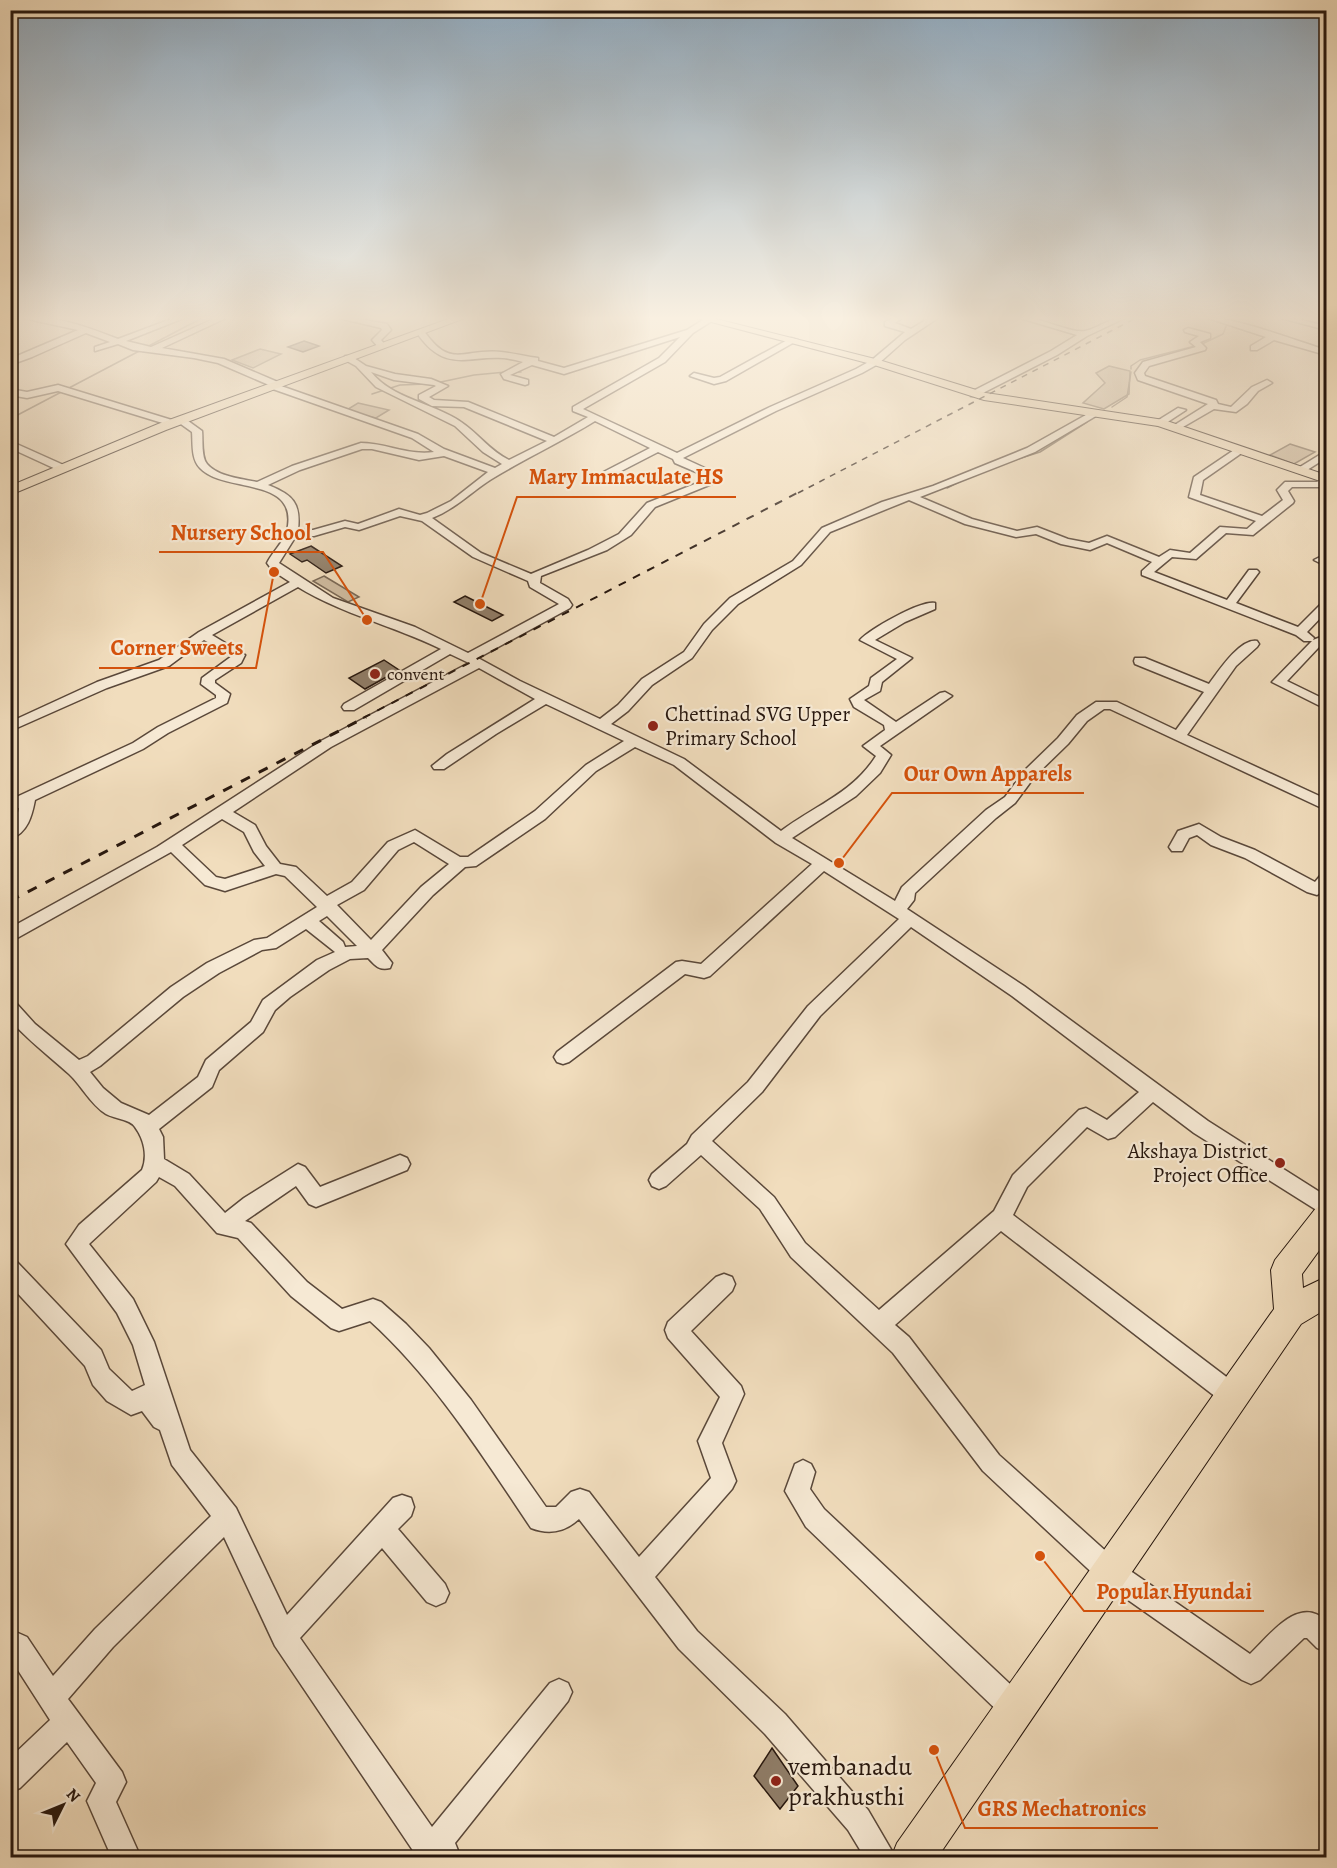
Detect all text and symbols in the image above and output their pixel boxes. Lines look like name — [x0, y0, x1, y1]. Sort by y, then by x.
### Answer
callout: Mary Immaculate HS — [517, 457, 736, 497]
text: Mary Immaculate HS — [528, 462, 724, 492]
callout: Nursery School — [159, 512, 323, 552]
text: Nursery School — [171, 518, 312, 548]
callout: Corner Sweets — [99, 628, 256, 668]
text: Corner Sweets — [111, 633, 243, 663]
place label: convent — [387, 662, 444, 686]
marker: convent — [368, 667, 382, 681]
place label: Chettinad SVG Upper Primary School — [665, 700, 850, 752]
marker: Chettinad SVG Upper Primary School — [646, 719, 660, 733]
callout: Our Own Apparels — [892, 753, 1084, 793]
text: Our Own Apparels — [904, 759, 1072, 789]
place label: Akshaya District Project Office — [1127, 1137, 1268, 1189]
marker: Akshaya District Project Office — [1273, 1156, 1287, 1170]
callout: Popular Hyundai — [1084, 1571, 1264, 1611]
text: Popular Hyundai — [1096, 1577, 1252, 1607]
place label: vembanadu prakhusthi — [787, 1749, 913, 1814]
marker: vembanadu prakhusthi — [769, 1774, 783, 1788]
north arrow — [33, 1775, 93, 1835]
text: N — [61, 1784, 85, 1807]
callout: GRS Mechatronics — [965, 1788, 1158, 1828]
text: GRS Mechatronics — [977, 1794, 1147, 1824]

